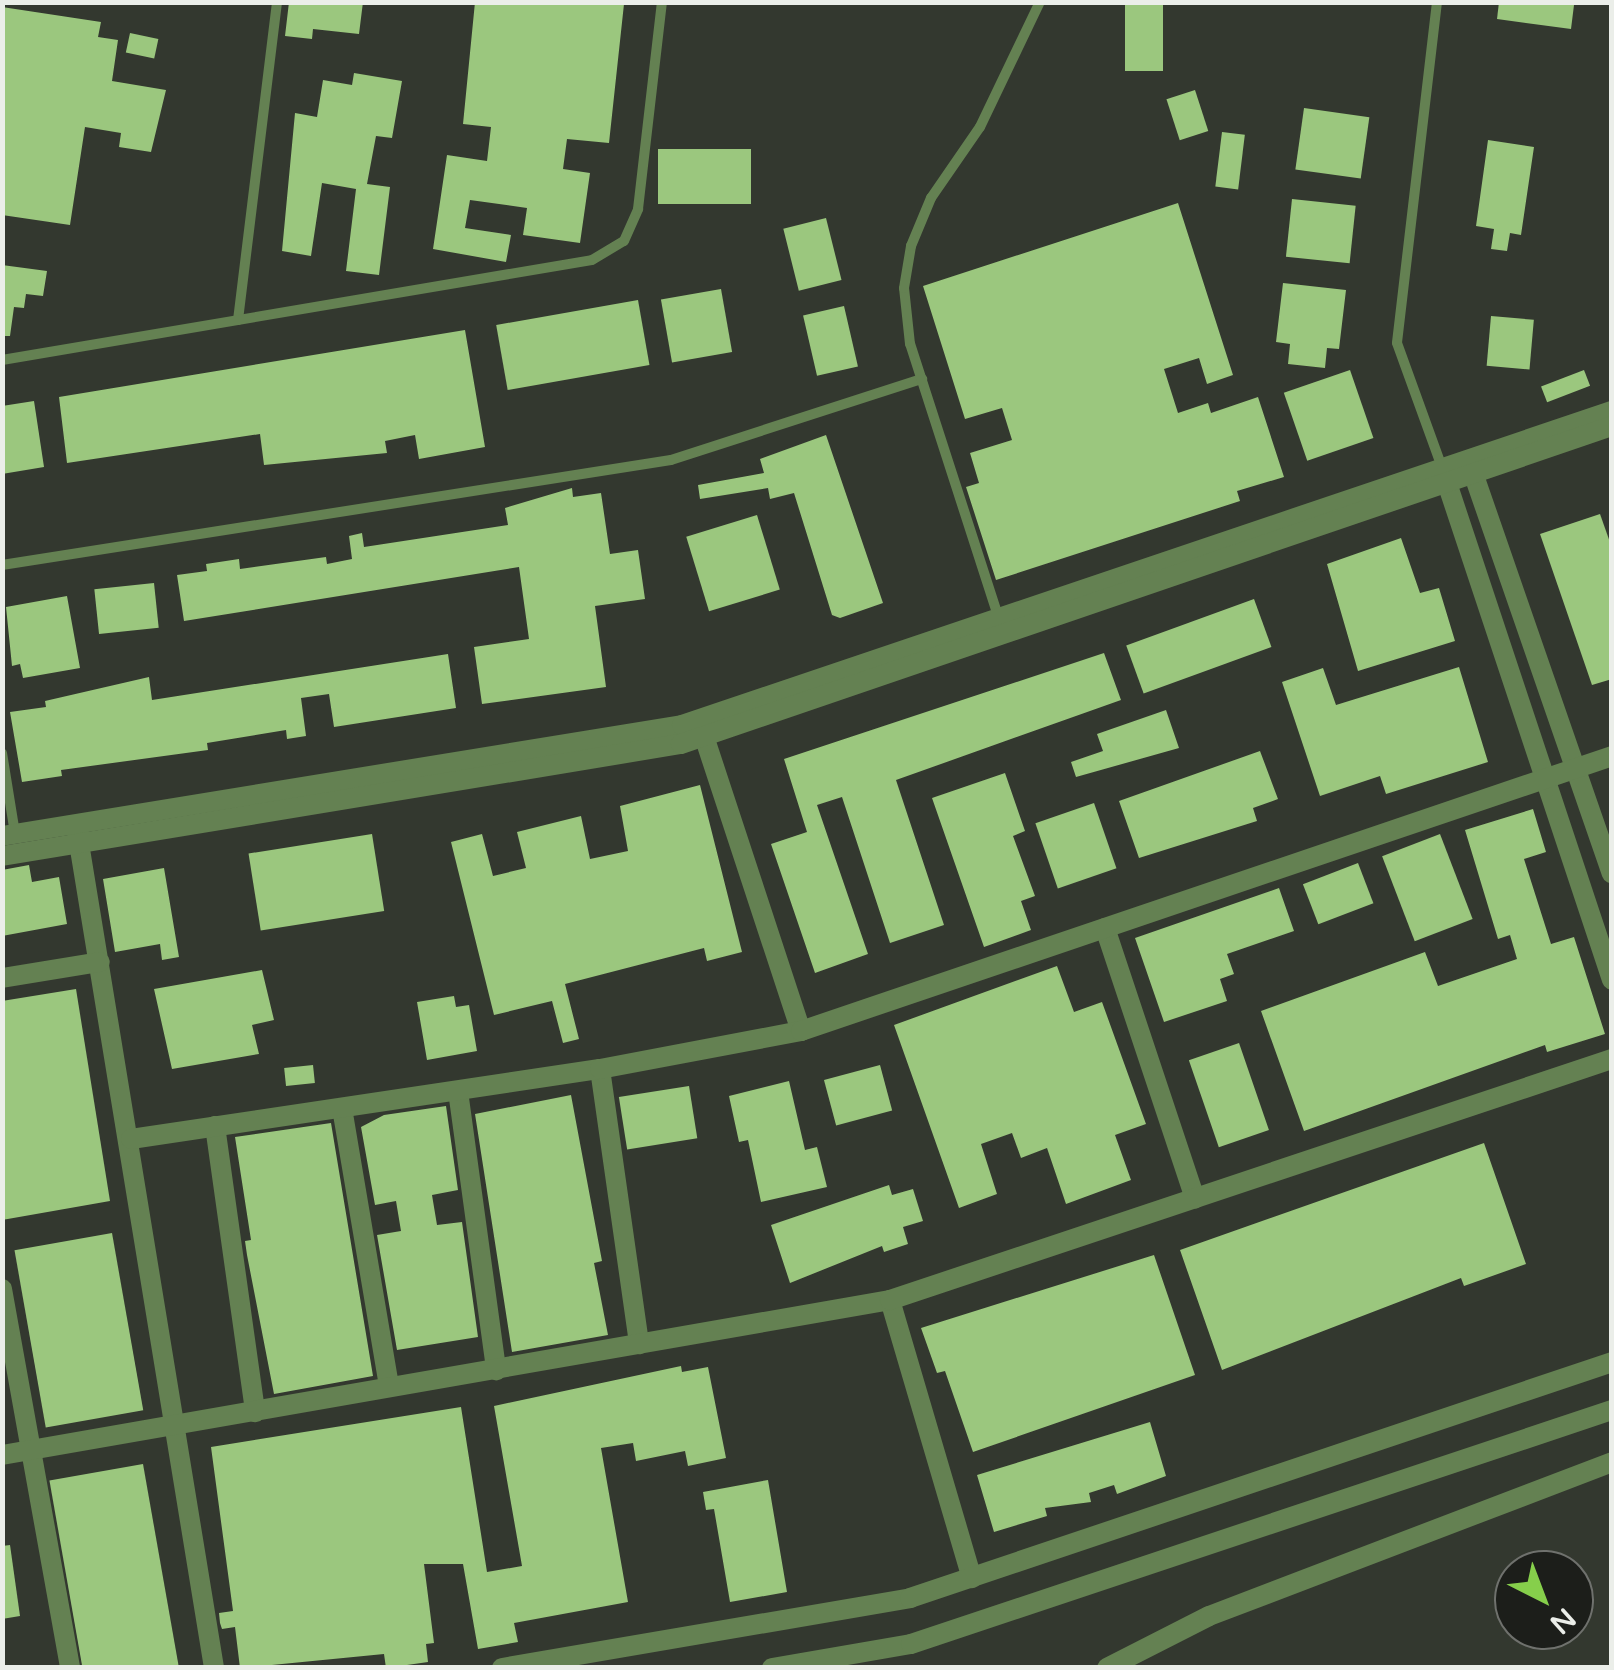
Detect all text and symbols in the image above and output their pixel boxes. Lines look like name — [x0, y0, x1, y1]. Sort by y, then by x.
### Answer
north arrow — [1494, 1550, 1594, 1650]
text: N — [1543, 1601, 1582, 1641]

